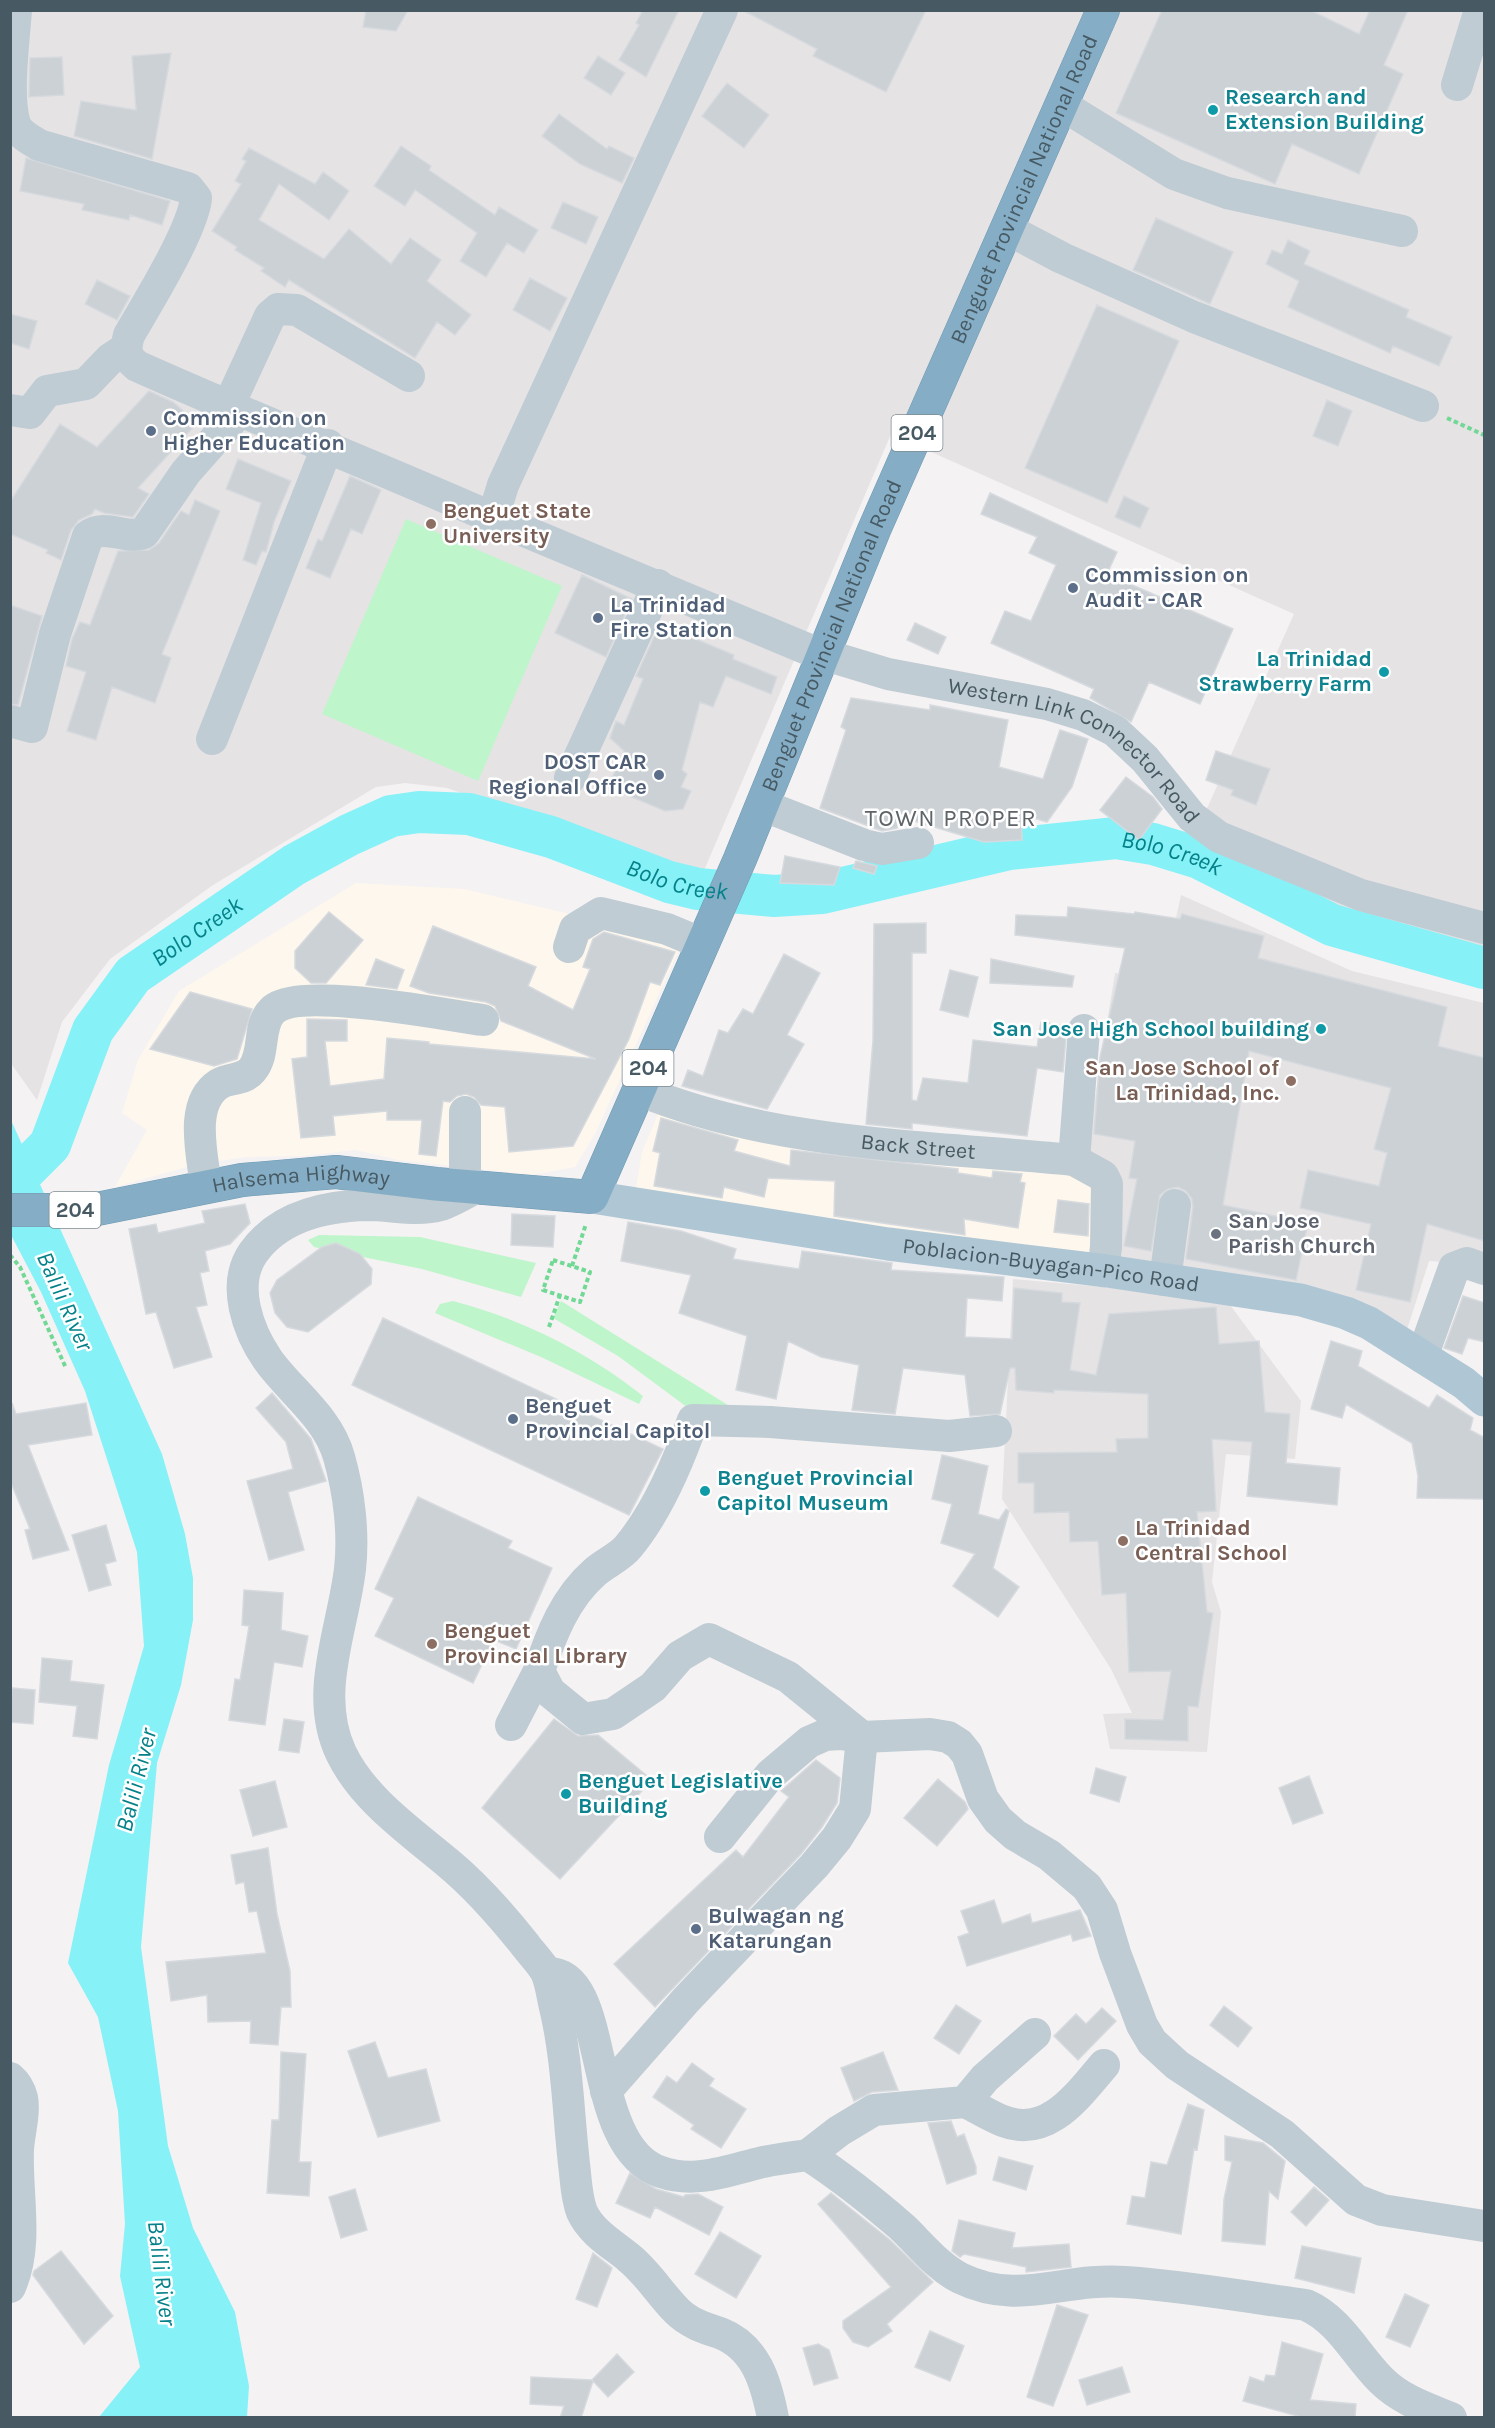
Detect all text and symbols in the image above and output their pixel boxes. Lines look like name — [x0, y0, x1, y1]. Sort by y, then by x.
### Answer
street label: Benguet Provincial National Road — [945, 31, 1103, 348]
place label: Research and Extension Building — [1225, 84, 1424, 135]
marker: Research and Extension Building — [1206, 103, 1220, 117]
place label: Commission on Higher Education — [163, 405, 345, 456]
road number: 204 — [892, 415, 942, 451]
marker: Commission on Higher Education — [144, 424, 158, 438]
street label: Benguet Provincial National Road — [756, 476, 908, 795]
place label: Benguet State University — [443, 498, 591, 549]
marker: Benguet State University — [424, 517, 438, 531]
place label: Commission on Audit - CAR — [1085, 562, 1249, 613]
marker: Commission on Audit - CAR — [1066, 581, 1080, 595]
place label: La Trinidad Fire Station — [610, 592, 733, 643]
marker: La Trinidad Fire Station — [591, 611, 605, 625]
place label: La Trinidad Strawberry Farm — [1198, 646, 1372, 697]
marker: La Trinidad Strawberry Farm — [1377, 665, 1391, 679]
street label: Western Link Connector Road — [946, 673, 1205, 829]
place label: DOST CAR Regional Office — [488, 749, 647, 800]
marker: DOST CAR Regional Office — [652, 768, 666, 782]
district label: TOWN PROPER — [865, 804, 1037, 832]
water label: Bolo Creek — [1119, 825, 1228, 882]
water label: Bolo Creek — [622, 853, 730, 906]
water label: Bolo Creek — [146, 890, 248, 972]
place label: San Jose High School building — [992, 1016, 1309, 1042]
marker: San Jose High School building — [1314, 1022, 1328, 1036]
road number: 204 — [622, 1050, 674, 1086]
place label: San Jose School of La Trinidad, Inc. — [1085, 1055, 1280, 1106]
marker: San Jose School of La Trinidad, Inc. — [1284, 1074, 1298, 1088]
street label: Back Street — [859, 1129, 977, 1165]
street label: Halsema Highway — [209, 1159, 391, 1199]
road number: 204 — [50, 1192, 100, 1228]
place label: San Jose Parish Church — [1228, 1208, 1376, 1259]
marker: San Jose Parish Church — [1209, 1227, 1223, 1241]
street label: Poblacion-Buyagan-Pico Road — [901, 1233, 1201, 1298]
water label: Balili River — [31, 1247, 100, 1356]
place label: Benguet Provincial Capitol — [525, 1393, 710, 1444]
marker: Benguet Provincial Capitol — [506, 1412, 520, 1426]
place label: Benguet Provincial Capitol Museum — [717, 1465, 914, 1516]
marker: Benguet Provincial Capitol Museum — [698, 1484, 712, 1498]
place label: La Trinidad Central School — [1135, 1515, 1288, 1566]
marker: La Trinidad Central School — [1116, 1534, 1130, 1548]
place label: Benguet Provincial Library — [444, 1618, 627, 1669]
marker: Benguet Provincial Library — [425, 1637, 439, 1651]
water label: Balili River — [110, 1725, 163, 1835]
place label: Benguet Legislative Building — [578, 1768, 783, 1819]
marker: Benguet Legislative Building — [559, 1787, 573, 1801]
place label: Bulwagan ng Katarungan — [708, 1903, 844, 1954]
marker: Bulwagan ng Katarungan — [689, 1922, 703, 1936]
water label: Balili River — [142, 2219, 182, 2328]

